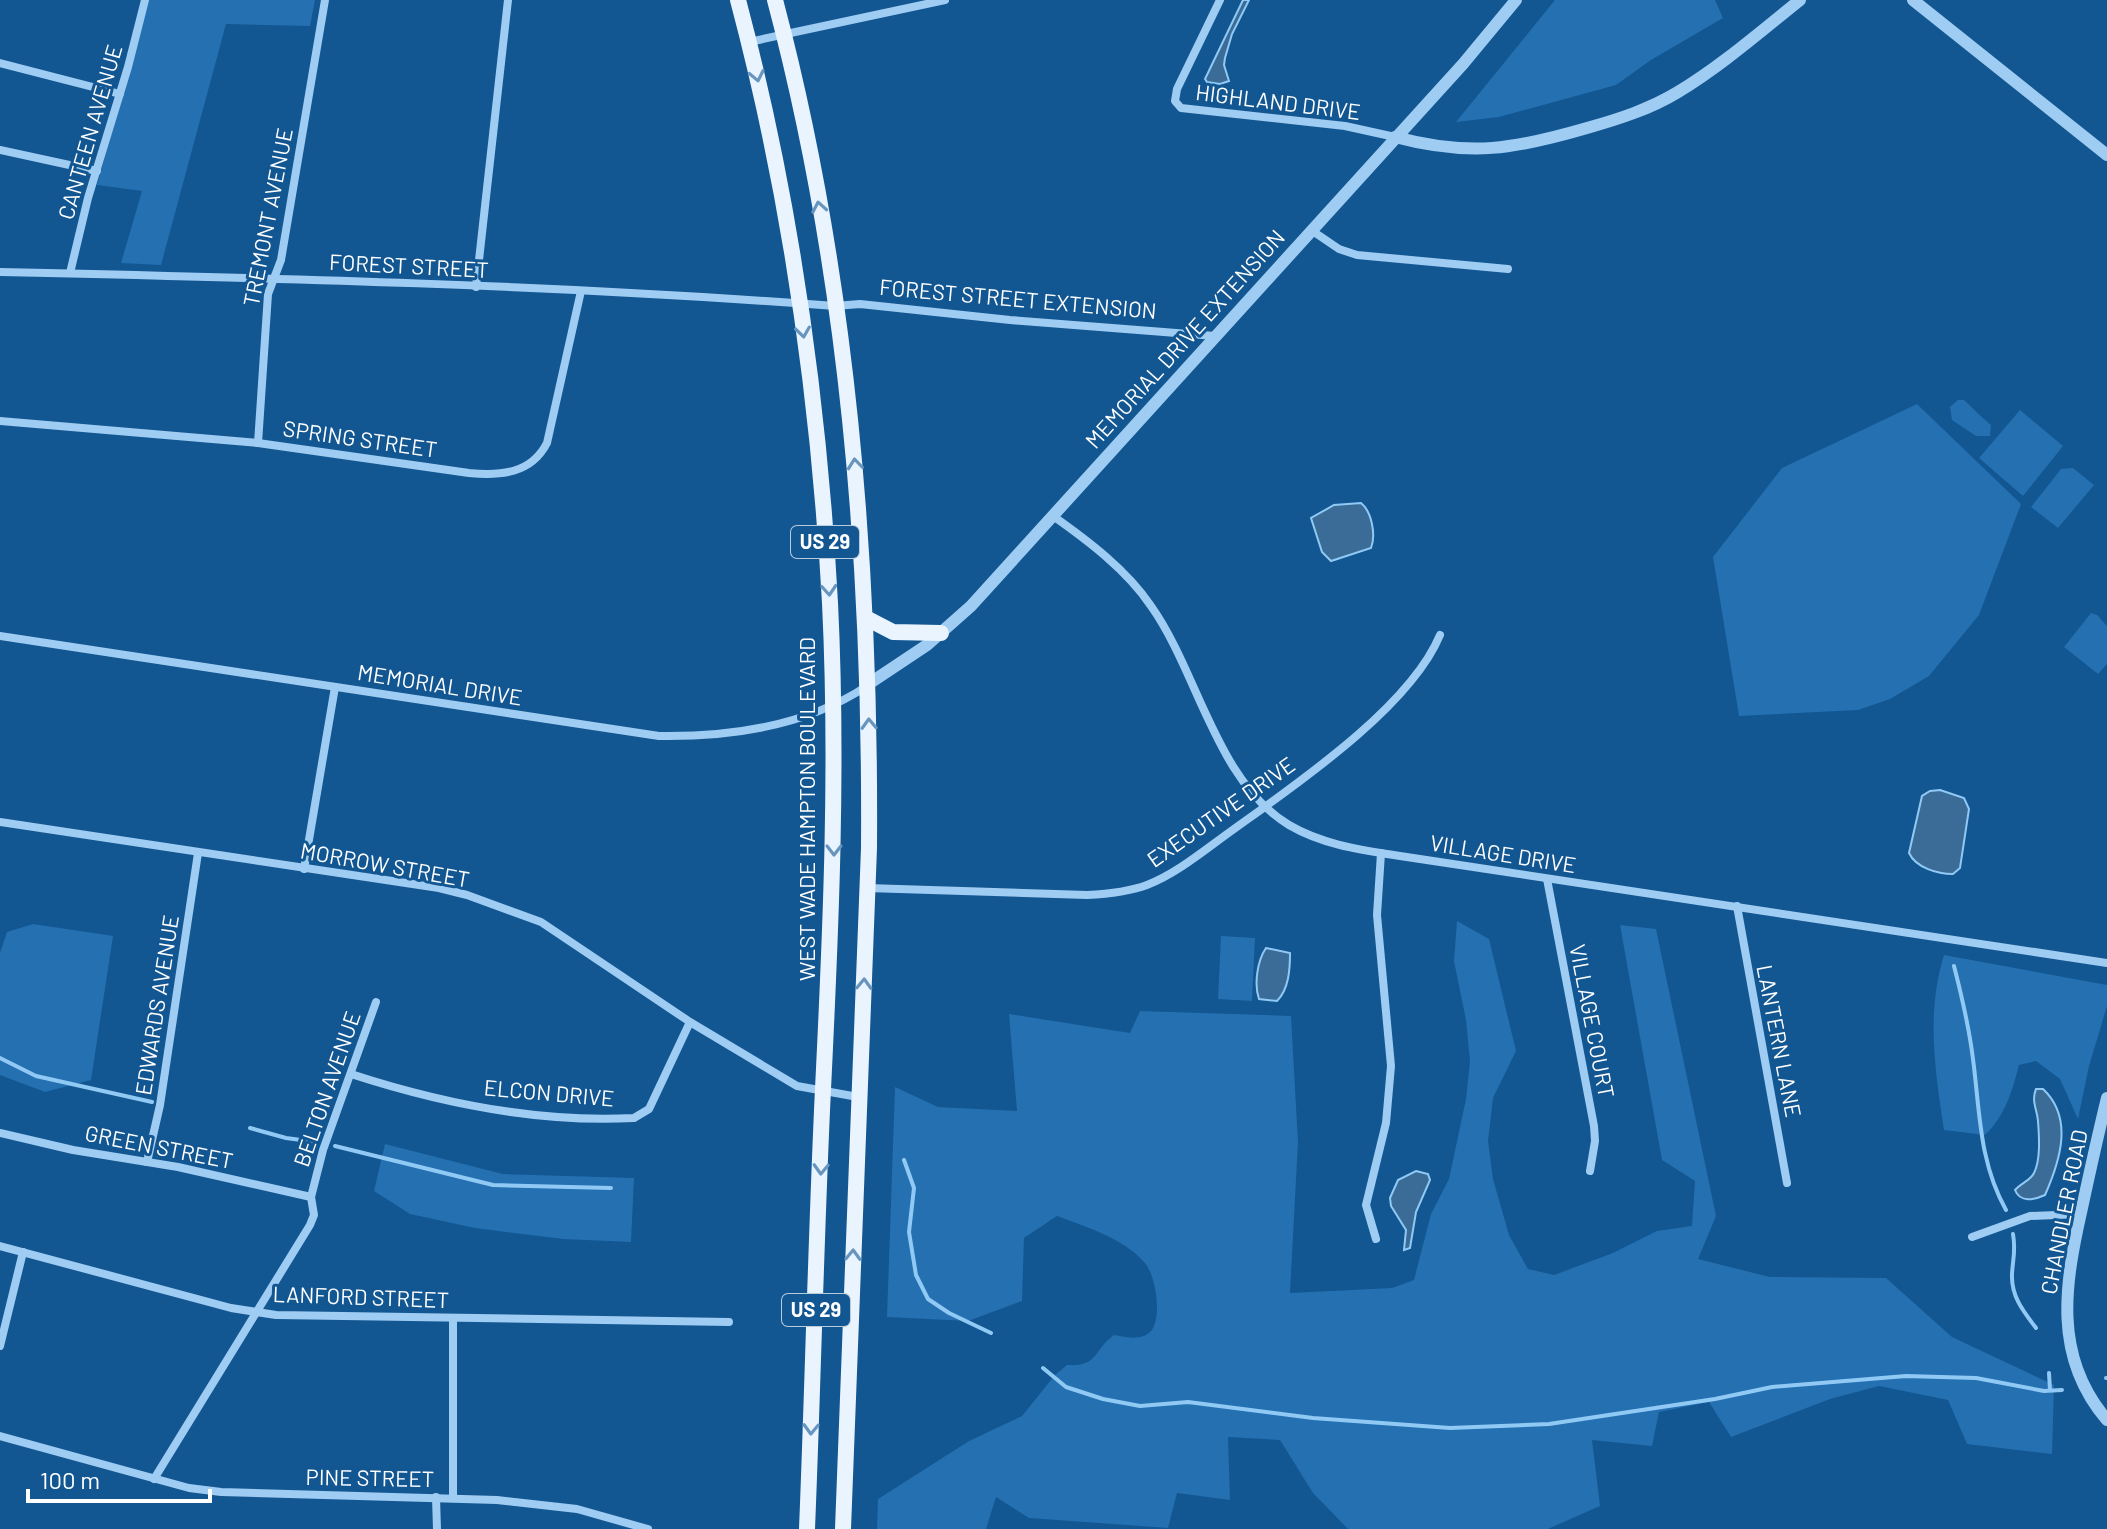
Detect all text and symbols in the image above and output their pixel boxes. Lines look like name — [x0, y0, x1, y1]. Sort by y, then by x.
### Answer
street label: CANTEEN AVENUE — [52, 41, 126, 222]
one-way arrow — [747, 69, 764, 83]
street label: HIGHLAND DRIVE — [1194, 78, 1362, 124]
street label: TREMONT AVENUE — [237, 125, 297, 308]
one-way arrow — [811, 200, 828, 214]
street label: MEMORIAL DRIVE EXTENSION — [1079, 224, 1289, 453]
street label: FOREST STREET — [329, 248, 489, 282]
street label: FOREST STREET EXTENSION — [878, 273, 1158, 323]
one-way arrow — [794, 325, 811, 338]
street label: SPRING STREET — [281, 414, 439, 462]
one-way arrow — [846, 457, 863, 470]
road number: US 29 — [791, 526, 859, 558]
one-way arrow — [820, 584, 837, 597]
street label: WEST WADE HAMPTON BOULEVARD — [793, 637, 819, 981]
street label: MEMORIAL DRIVE — [356, 658, 524, 710]
one-way arrow — [860, 717, 877, 730]
street label: EXECUTIVE DRIVE — [1142, 751, 1299, 872]
street label: VILLAGE DRIVE — [1428, 829, 1578, 877]
street label: MORROW STREET — [299, 836, 472, 892]
one-way arrow — [825, 844, 843, 857]
street label: EDWARDS AVENUE — [129, 913, 183, 1097]
street label: VILLAGE COURT — [1565, 942, 1621, 1100]
street label: LANTERN LANE — [1752, 962, 1808, 1119]
one-way arrow — [855, 977, 872, 990]
street label: BELTON AVENUE — [287, 1008, 365, 1170]
street label: ELCON DRIVE — [483, 1073, 615, 1111]
street label: GREEN STREET — [83, 1119, 235, 1173]
street label: CHANDLER ROAD — [2034, 1127, 2092, 1296]
one-way arrow — [812, 1163, 830, 1176]
one-way arrow — [845, 1248, 862, 1261]
street label: LANFORD STREET — [272, 1280, 450, 1312]
road number: US 29 — [782, 1294, 850, 1326]
one-way arrow — [803, 1423, 820, 1435]
scale bar — [28, 1453, 210, 1503]
street label: PINE STREET — [306, 1463, 434, 1491]
text: 100 m — [40, 1465, 100, 1494]

